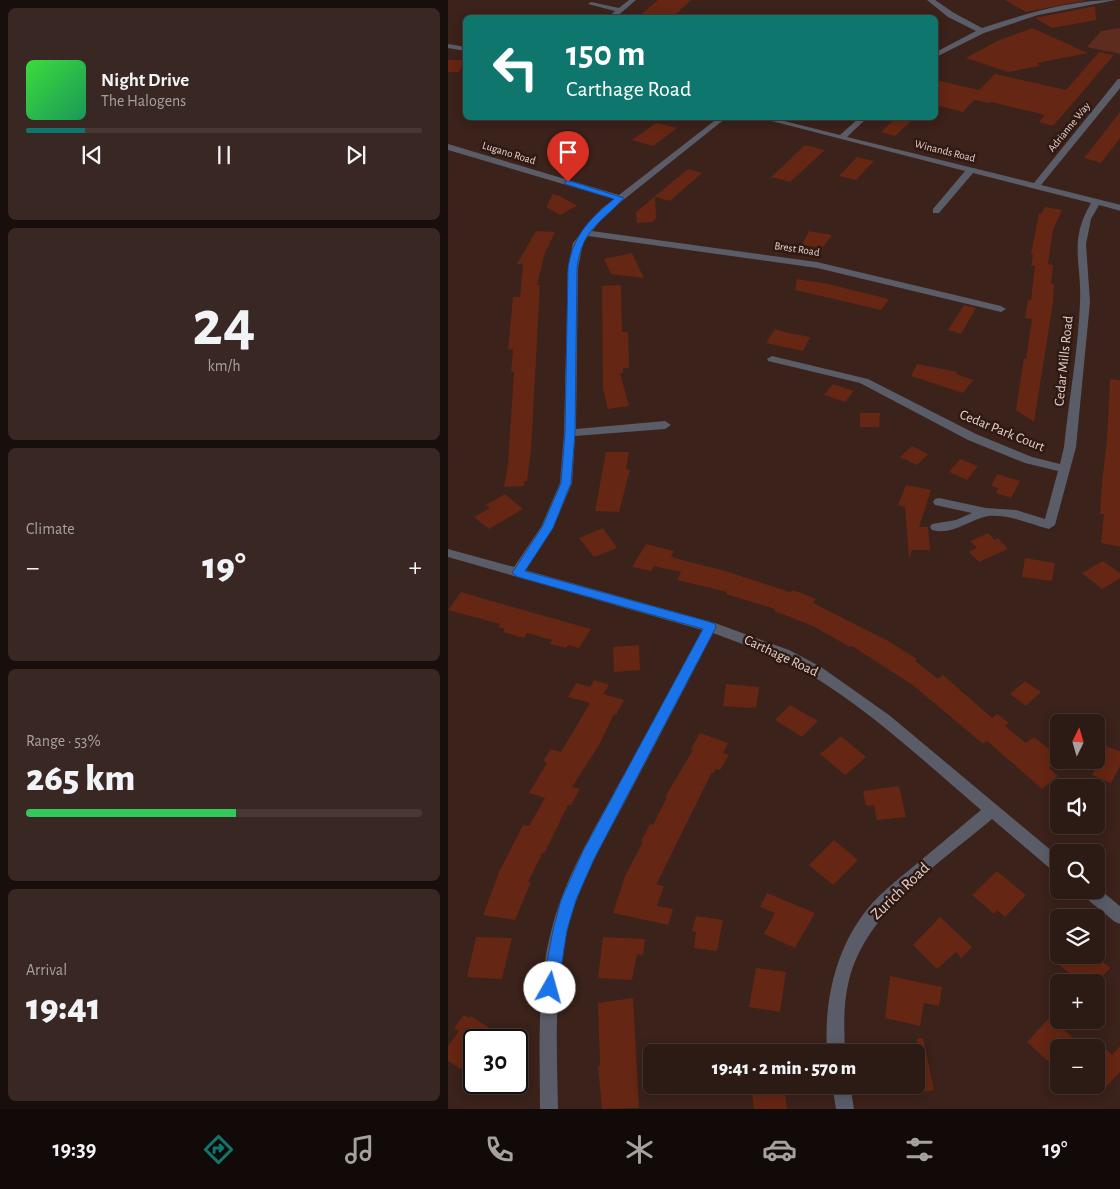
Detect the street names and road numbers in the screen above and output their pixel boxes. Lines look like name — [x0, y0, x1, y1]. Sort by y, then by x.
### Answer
street label: Adrianne Way — [1046, 100, 1092, 154]
street label: Winands Road — [913, 138, 977, 164]
street label: Lugano Road — [481, 140, 537, 166]
street label: Brest Road — [774, 240, 821, 258]
street label: Cedar Mills Road — [1052, 315, 1076, 407]
street label: Cedar Park Court — [958, 408, 1047, 455]
street label: Carthage Road — [742, 633, 820, 679]
street label: Zurich Road — [868, 859, 932, 923]

